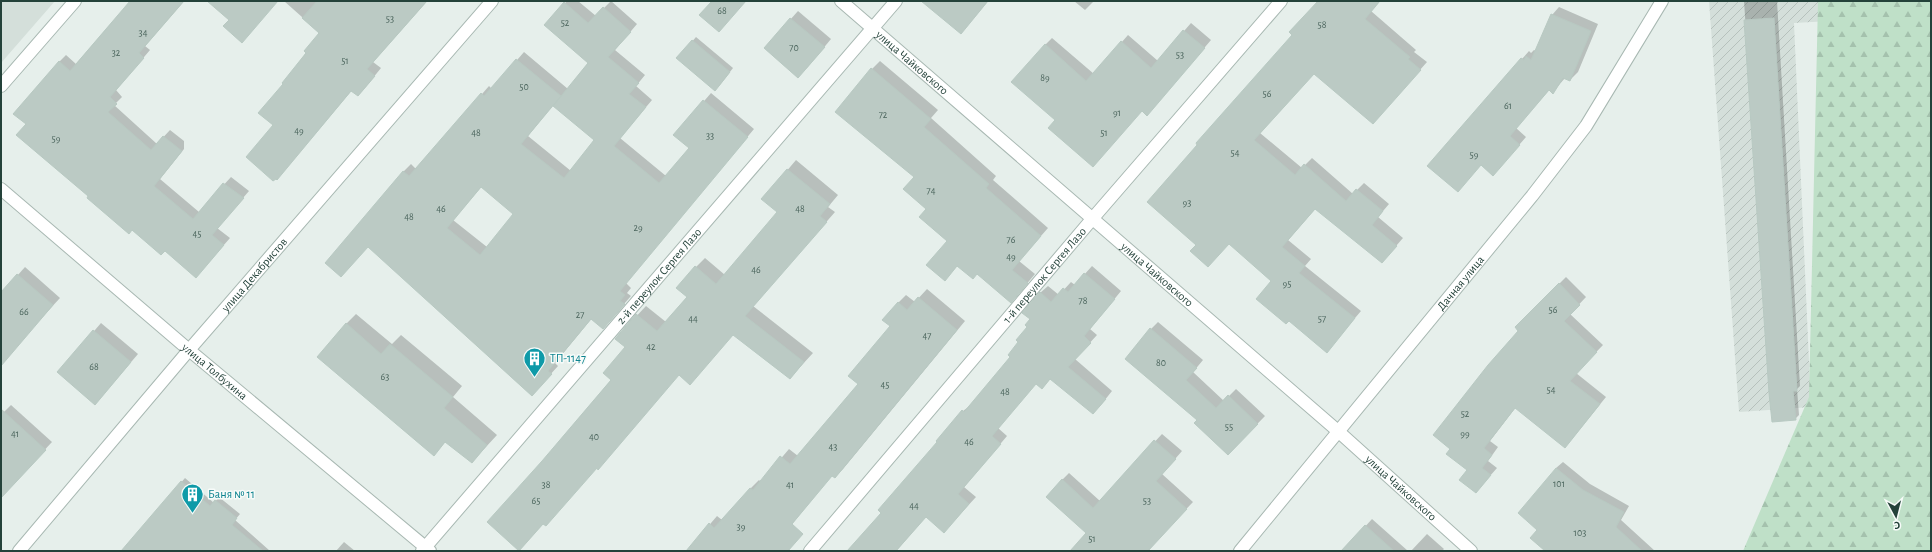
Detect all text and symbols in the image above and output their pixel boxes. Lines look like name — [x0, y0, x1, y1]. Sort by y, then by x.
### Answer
house number: 68 — [717, 6, 727, 16]
house number: 53 — [386, 14, 394, 24]
house number: 52 — [561, 18, 570, 28]
house number: 58 — [1318, 20, 1327, 30]
house number: 34 — [139, 28, 148, 38]
street label: улица Чайковского — [872, 28, 951, 97]
house number: 70 — [789, 43, 799, 53]
house number: 32 — [112, 48, 121, 58]
house number: 53 — [1176, 50, 1184, 60]
house number: 51 — [341, 56, 349, 66]
house number: 89 — [1040, 73, 1050, 83]
house number: 50 — [519, 82, 529, 92]
house number: 56 — [1263, 89, 1272, 99]
house number: 61 — [1504, 101, 1512, 111]
house number: 91 — [1113, 108, 1121, 118]
house number: 72 — [879, 110, 888, 120]
house number: 49 — [294, 126, 304, 136]
house number: 48 — [471, 128, 481, 138]
house number: 51 — [1100, 128, 1108, 138]
house number: 33 — [706, 131, 714, 141]
house number: 59 — [52, 134, 61, 144]
house number: 54 — [1231, 148, 1240, 158]
house number: 59 — [1470, 150, 1479, 160]
house number: 74 — [927, 186, 936, 196]
house number: 93 — [1183, 198, 1191, 208]
house number: 46 — [436, 204, 446, 214]
house number: 48 — [795, 204, 805, 214]
house number: 48 — [404, 212, 414, 222]
house number: 29 — [633, 223, 643, 233]
street label: 1-й переулок Сергея Лазо — [1001, 225, 1088, 325]
street label: 2-й переулок Сергея Лазо — [614, 226, 704, 326]
house number: 45 — [193, 229, 202, 239]
street label: улица Декабристов — [219, 235, 290, 315]
house number: 76 — [1007, 235, 1016, 245]
street label: улица Чайковского — [1117, 240, 1196, 309]
house number: 49 — [1006, 252, 1016, 262]
street label: Дачная улица — [1435, 253, 1487, 313]
house number: 46 — [751, 265, 761, 275]
house number: 95 — [1283, 279, 1291, 289]
house number: 78 — [1079, 296, 1088, 306]
house number: 56 — [1549, 305, 1558, 315]
house number: 66 — [19, 307, 29, 317]
house number: 27 — [576, 310, 584, 320]
house number: 44 — [688, 314, 698, 324]
house number: 57 — [1318, 314, 1326, 324]
house number: 47 — [923, 331, 931, 341]
street label: улица Толбухина — [178, 340, 250, 402]
house number: 42 — [646, 342, 656, 352]
building icon: ТП-1147 — [521, 345, 547, 378]
place label: ТП-1147 — [550, 352, 586, 364]
house number: 80 — [1156, 358, 1166, 368]
house number: 68 — [89, 362, 99, 372]
house number: 63 — [381, 372, 389, 382]
house number: 45 — [881, 380, 890, 390]
house number: 54 — [1547, 385, 1556, 395]
house number: 48 — [1000, 387, 1010, 397]
house number: 52 — [1461, 409, 1470, 419]
house number: 55 — [1225, 422, 1233, 432]
house number: 41 — [11, 429, 19, 439]
house number: 99 — [1460, 429, 1470, 439]
house number: 40 — [589, 432, 599, 442]
house number: 46 — [964, 437, 974, 447]
house number: 43 — [829, 442, 837, 452]
street label: улица Чайковского — [1362, 452, 1439, 523]
house number: 101 — [1553, 479, 1565, 489]
house number: 38 — [542, 480, 551, 490]
house number: 41 — [786, 480, 794, 490]
building icon: Баня № 11 — [179, 481, 205, 514]
place label: Баня № 11 — [208, 488, 255, 500]
house number: 65 — [532, 496, 540, 506]
house number: 53 — [1143, 496, 1151, 506]
north arrow — [1876, 496, 1916, 536]
house number: 44 — [909, 501, 919, 511]
text: С — [1893, 520, 1901, 531]
house number: 39 — [737, 522, 746, 532]
house number: 103 — [1574, 528, 1586, 538]
house number: 51 — [1088, 534, 1096, 544]

